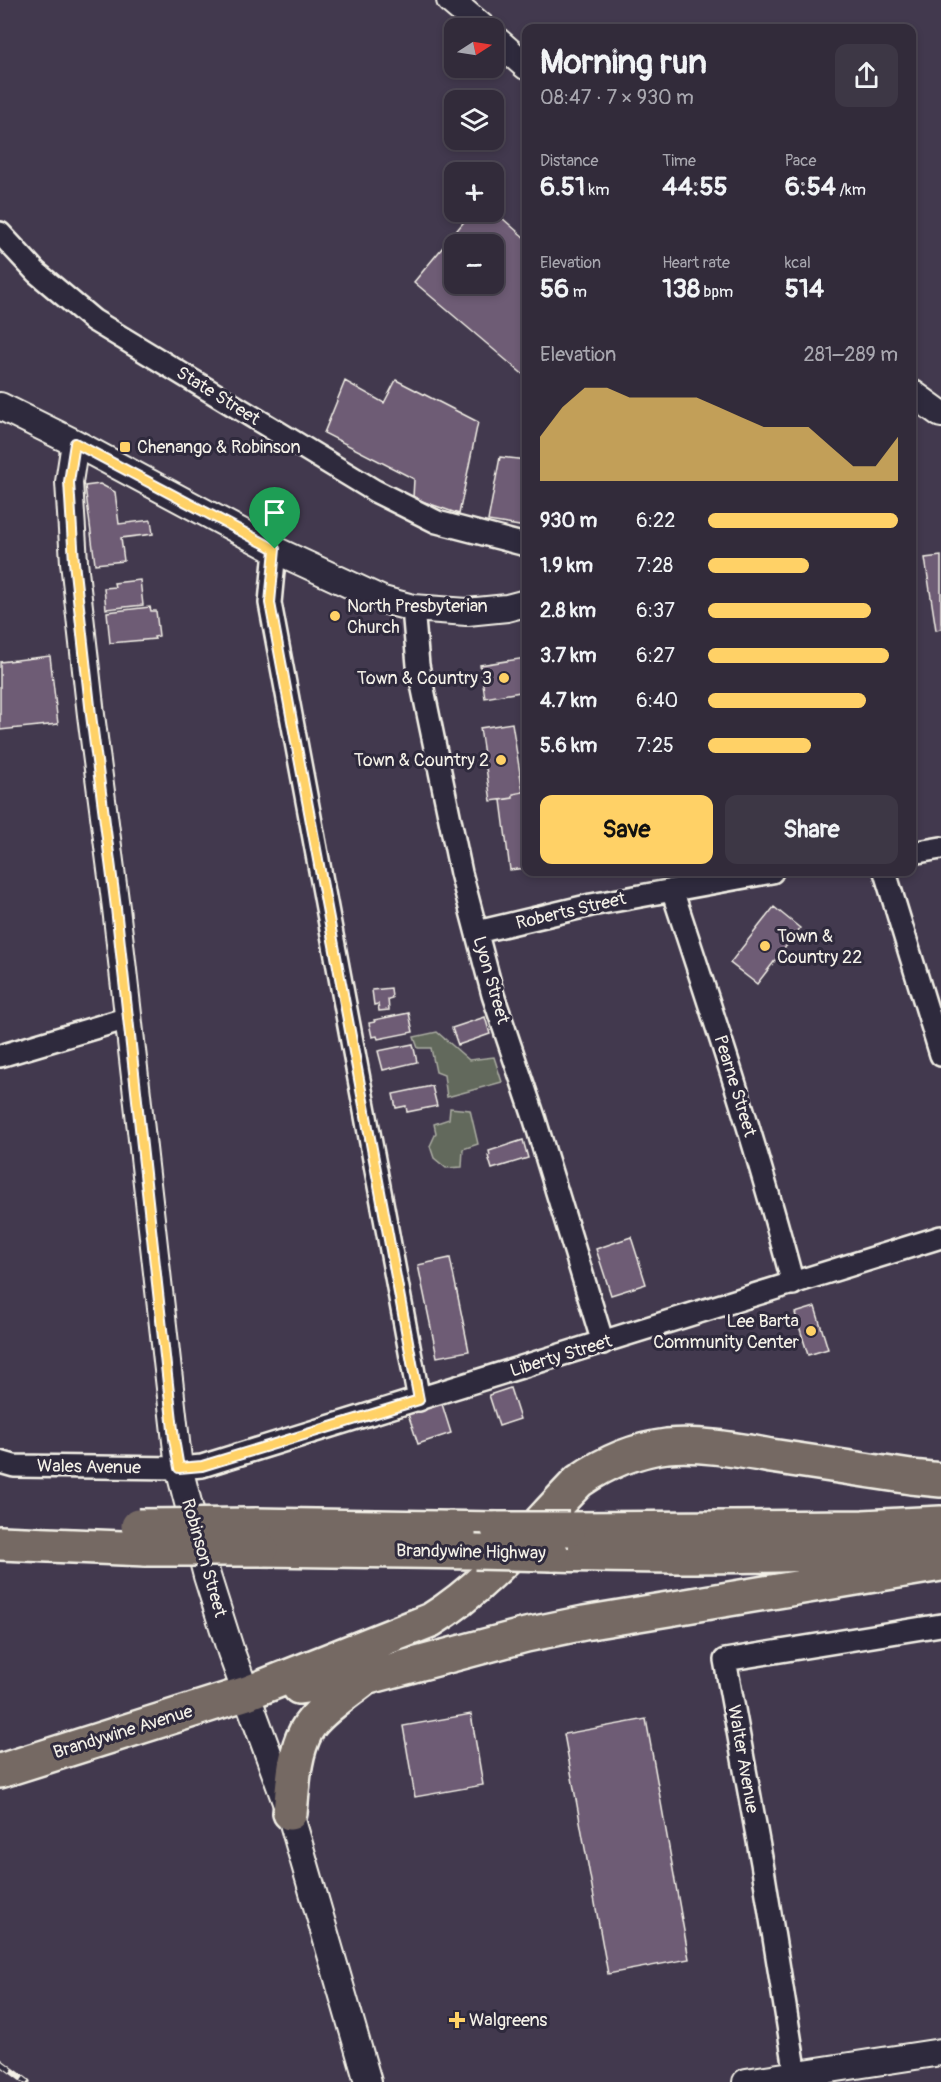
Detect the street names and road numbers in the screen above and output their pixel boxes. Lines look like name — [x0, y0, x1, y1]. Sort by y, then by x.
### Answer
street label: State Street — [172, 361, 265, 431]
street label: Roberts Street — [514, 887, 629, 935]
street label: Lyon Street — [468, 933, 515, 1027]
street label: Pearne Street — [709, 1032, 762, 1140]
street label: Liberty Street — [507, 1329, 615, 1382]
street label: Wales Avenue — [37, 1455, 141, 1479]
street label: Robinson Street — [176, 1496, 232, 1621]
street label: Brandywine Highway — [396, 1539, 546, 1565]
street label: Brandywine Avenue — [51, 1700, 196, 1764]
street label: Walter Avenue — [722, 1703, 764, 1815]

